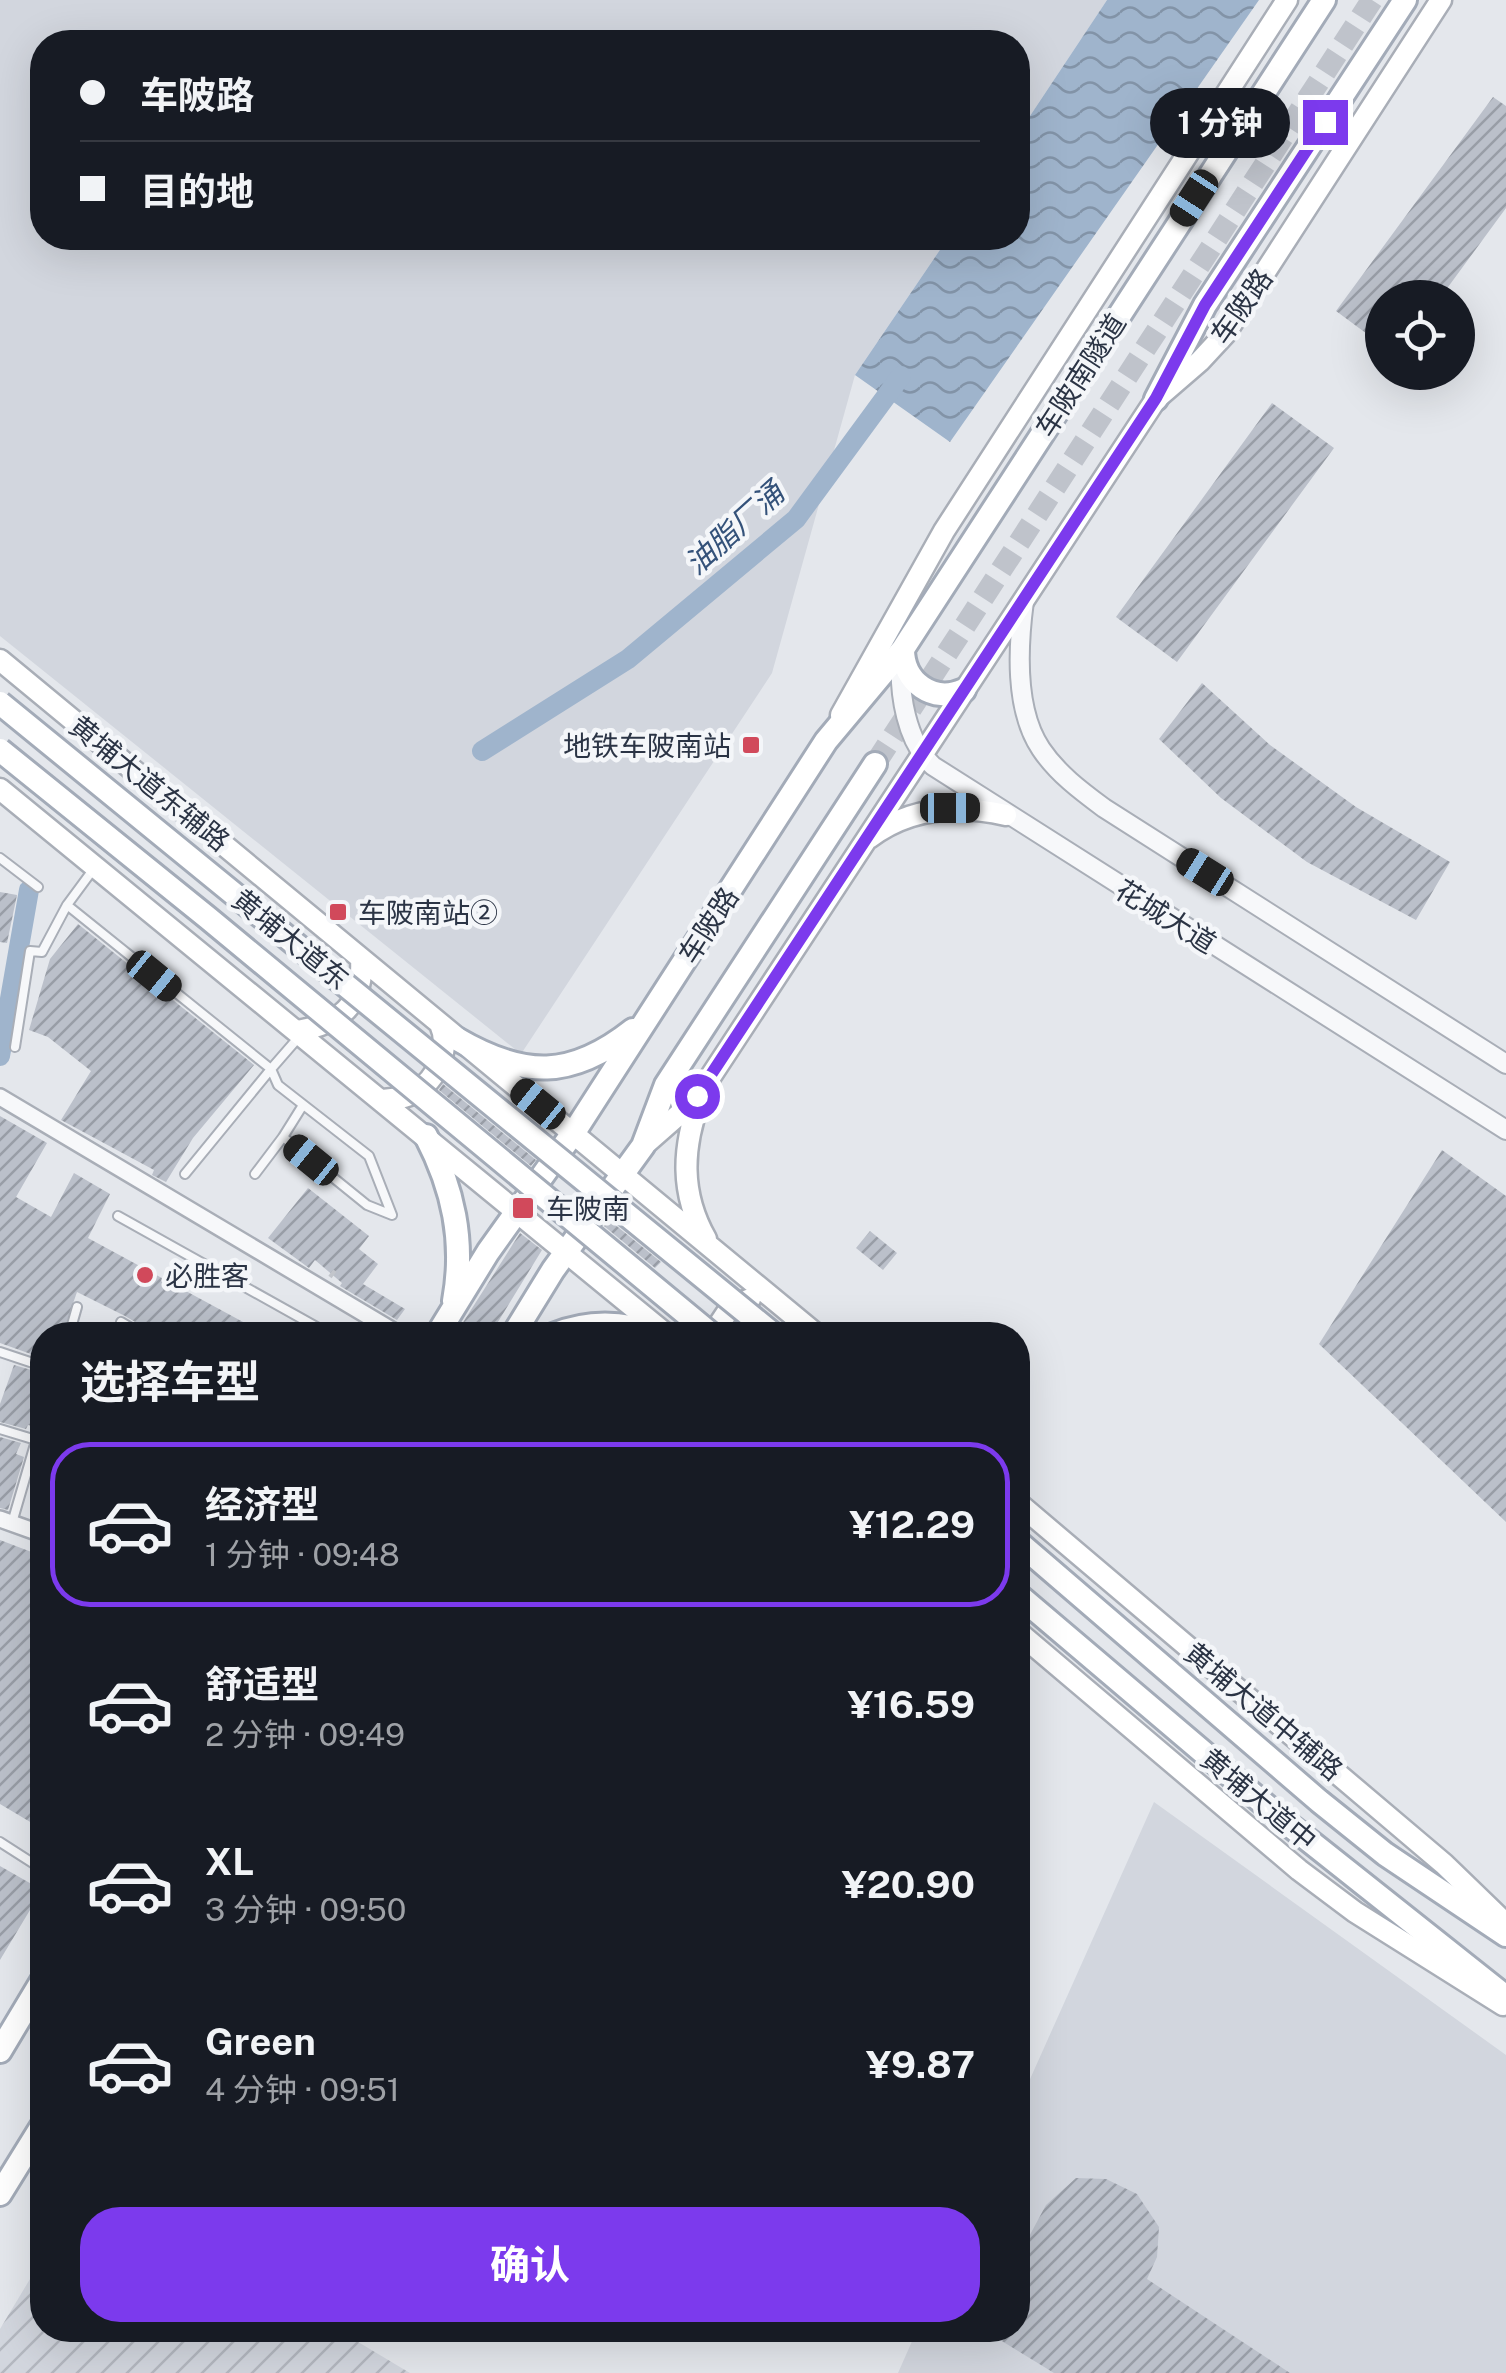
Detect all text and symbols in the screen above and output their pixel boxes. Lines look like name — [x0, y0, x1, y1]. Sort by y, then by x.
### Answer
text: 车陂路 — [140, 73, 254, 118]
callout: 1 分钟 — [1150, 87, 1290, 157]
route end — [1303, 100, 1348, 145]
text: 1 分钟 — [1178, 104, 1262, 141]
car — [1165, 165, 1223, 231]
text: 目的地 — [140, 169, 254, 214]
street label: 车陂路 — [1203, 262, 1279, 350]
map controls — [1365, 280, 1475, 390]
button: locate — [1365, 280, 1475, 390]
street label: 车陂南隧道 — [1028, 307, 1132, 443]
water label: 油脂厂涌 — [677, 472, 793, 582]
street label: 黄埔大道东辅路 — [63, 708, 237, 858]
place label: 地铁车陂南站 — [563, 729, 731, 762]
marker: 地铁车陂南站 — [740, 734, 762, 756]
car — [920, 793, 980, 823]
car — [1172, 843, 1238, 901]
street label: 花城大道 — [1110, 872, 1222, 960]
street label: 车陂路 — [671, 881, 745, 969]
street label: 黄埔大道东 — [226, 882, 356, 996]
place label: 车陂南站② — [358, 896, 498, 929]
marker: 车陂南站② — [327, 901, 349, 923]
car — [121, 945, 187, 1007]
car — [505, 1073, 571, 1135]
route start — [675, 1074, 720, 1119]
car — [278, 1129, 344, 1191]
place label: 车陂南 — [546, 1192, 630, 1225]
marker: 车陂南 — [510, 1195, 536, 1221]
place label: 必胜客 — [165, 1259, 249, 1292]
marker: 必胜客 — [134, 1264, 156, 1286]
text: 选择车型 — [80, 1355, 260, 1408]
icon: car — [85, 1480, 175, 1570]
text: 经济型 — [205, 1482, 319, 1527]
text: ¥12.29 — [849, 1502, 975, 1547]
text: 1 分钟 · 09:48 — [205, 1536, 400, 1573]
street label: 黄埔大道中辅路 — [1178, 1635, 1350, 1787]
icon: car — [85, 1660, 175, 1750]
text: 舒适型 — [205, 1662, 319, 1707]
text: ¥16.59 — [848, 1682, 975, 1727]
text: 2 分钟 · 09:49 — [205, 1716, 405, 1753]
street label: 黄埔大道中 — [1195, 1741, 1323, 1857]
text: XL — [205, 1839, 254, 1884]
icon: car — [85, 1840, 175, 1930]
text: ¥20.90 — [842, 1862, 975, 1907]
text: 3 分钟 · 09:50 — [205, 1891, 406, 1928]
text: Green — [205, 2019, 316, 2064]
icon: car — [85, 2020, 175, 2110]
text: ¥9.87 — [866, 2042, 975, 2087]
text: 4 分钟 · 09:51 — [205, 2071, 400, 2108]
button: 确认 — [80, 2207, 980, 2322]

